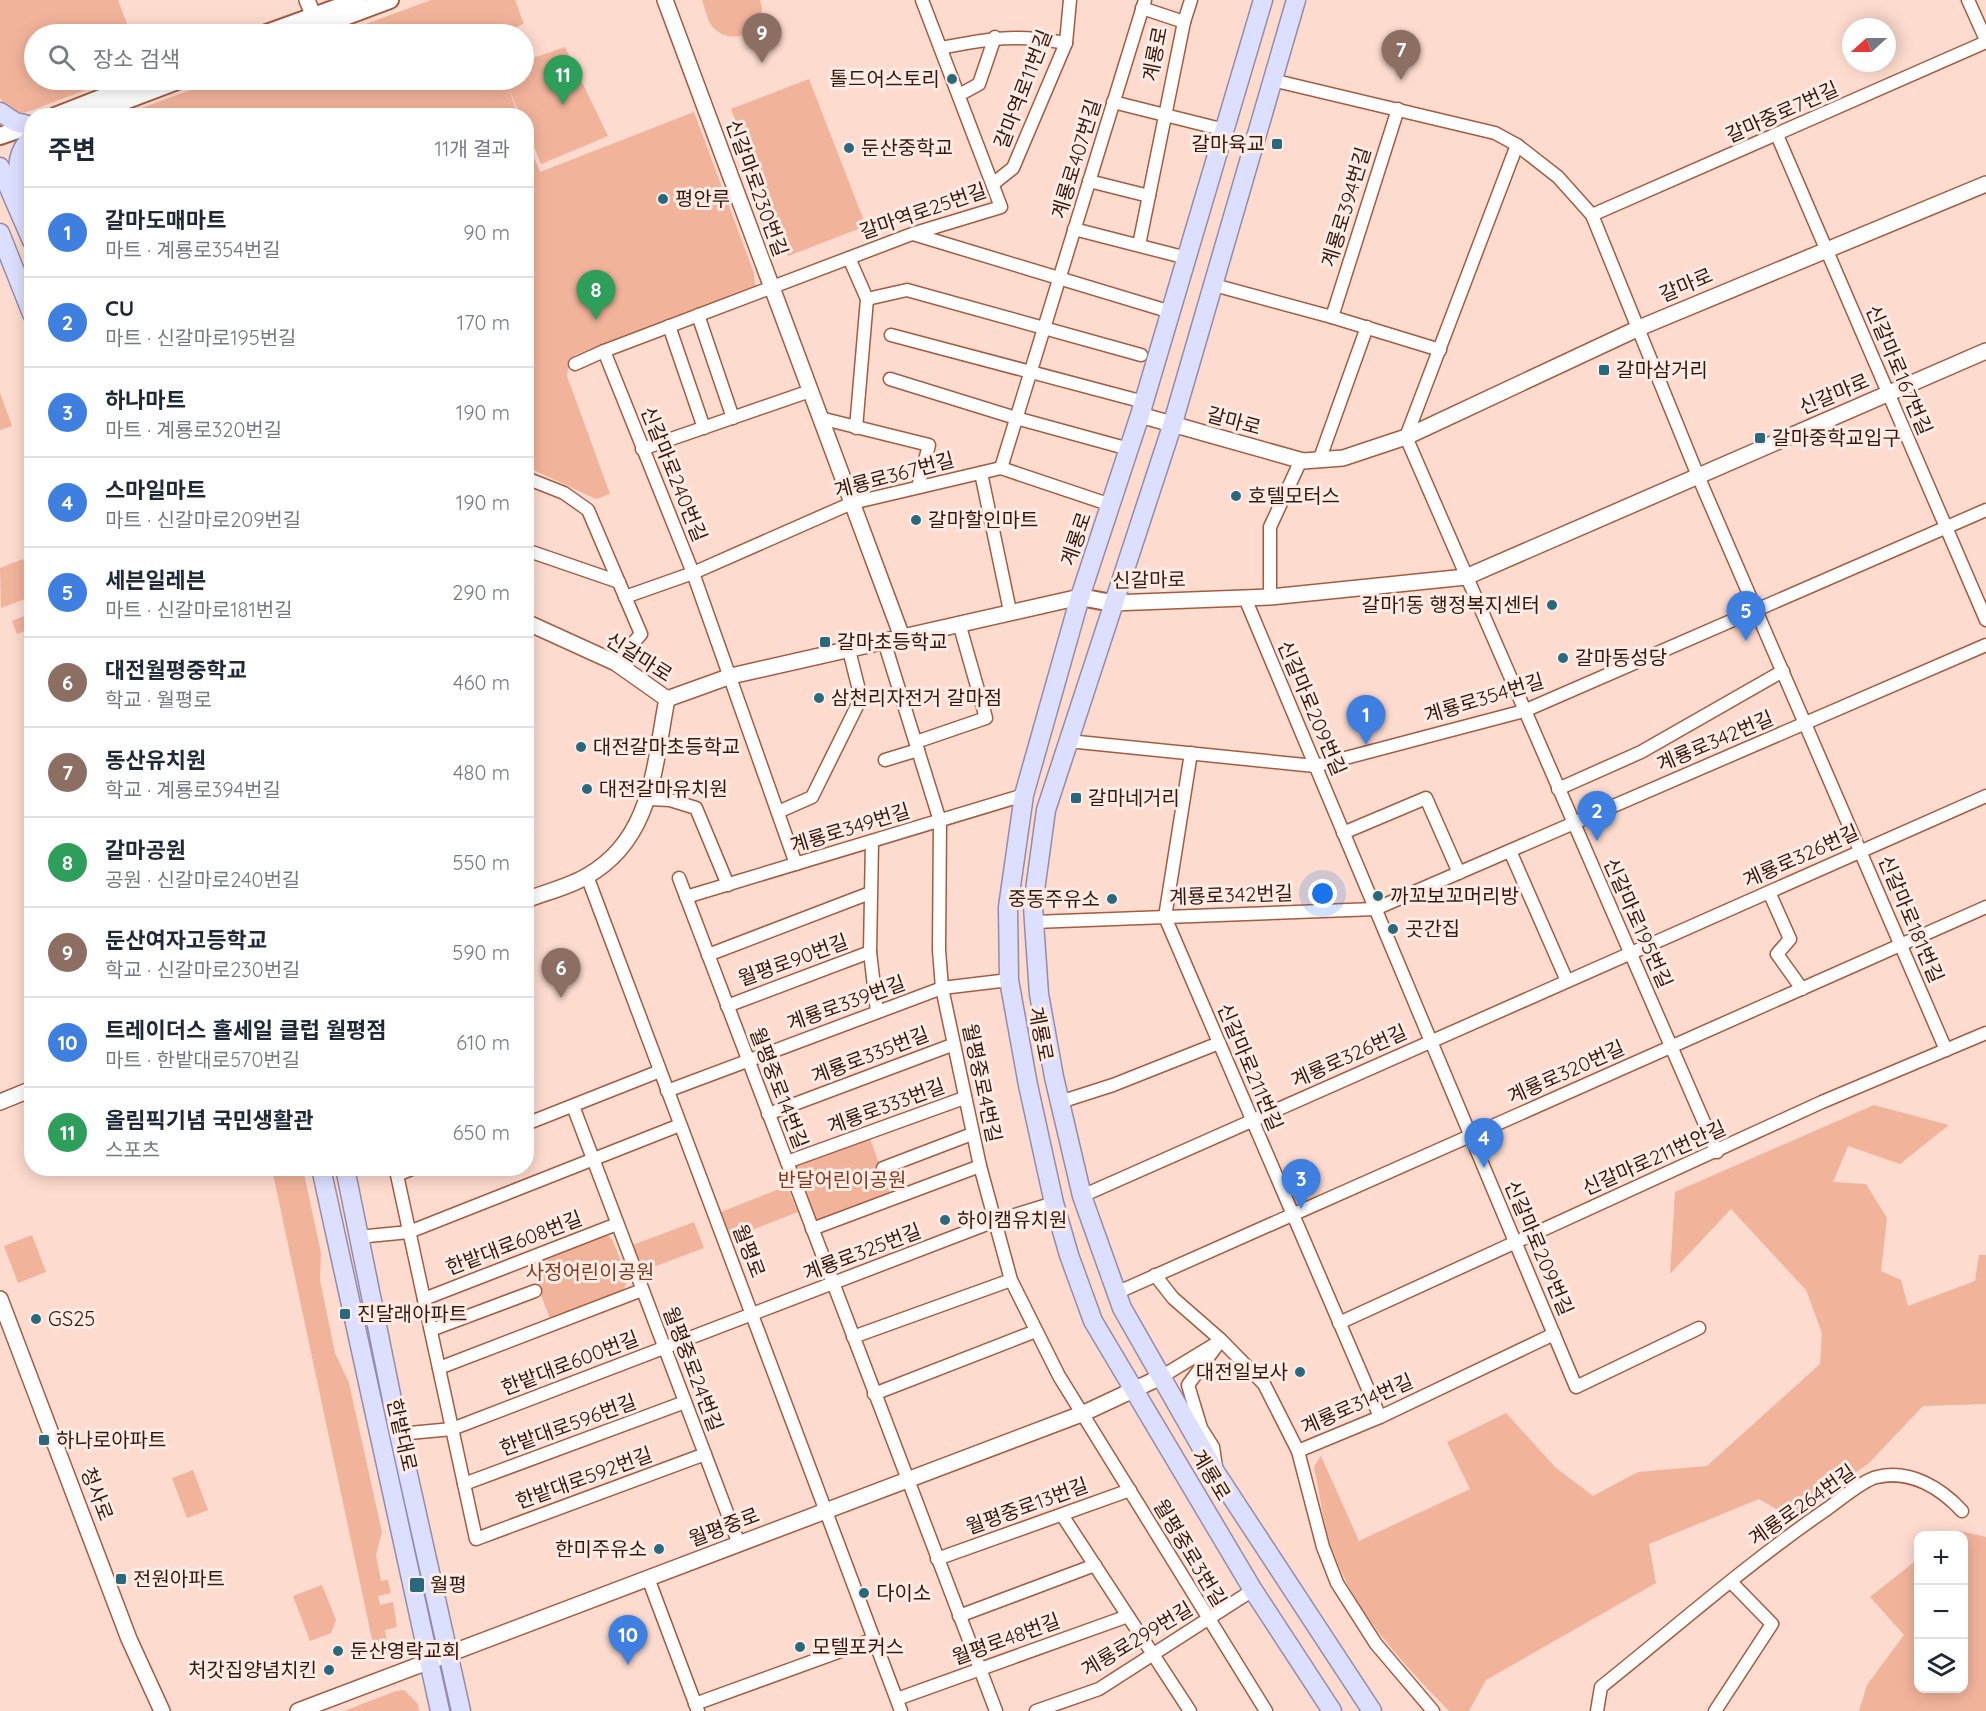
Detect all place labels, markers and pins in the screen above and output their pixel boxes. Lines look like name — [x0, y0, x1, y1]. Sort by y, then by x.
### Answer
pin: 9 — [742, 14, 782, 63]
pin: 7 — [1382, 31, 1420, 80]
pin: 11 — [544, 56, 582, 105]
place label: 톨드어스토리 — [830, 66, 940, 91]
marker: 톨드어스토리 — [945, 72, 959, 86]
place label: 갈마육교 — [1191, 131, 1265, 156]
place label: 둔산중학교 — [861, 135, 953, 160]
marker: 갈마육교 — [1270, 137, 1284, 151]
marker: 둔산중학교 — [842, 141, 856, 155]
place label: 평안루 — [675, 186, 730, 211]
marker: 평안루 — [656, 192, 670, 206]
pin: 8 — [576, 270, 616, 320]
place label: 갈마삼거리 — [1616, 357, 1708, 382]
marker: 갈마삼거리 — [1597, 363, 1611, 377]
place label: 갈마중학교입구 — [1772, 425, 1901, 450]
marker: 갈마중학교입구 — [1753, 431, 1767, 445]
place label: 호텔모터스 — [1248, 483, 1340, 508]
marker: 호텔모터스 — [1229, 489, 1243, 503]
place label: 갈마할인마트 — [928, 507, 1038, 532]
marker: 갈마할인마트 — [909, 513, 923, 527]
place label: 갈마1동 행정복지센터 — [1362, 592, 1540, 617]
pin: 5 — [1726, 592, 1766, 641]
marker: 갈마1동 행정복지센터 — [1545, 598, 1559, 612]
place label: 갈마초등학교 — [837, 629, 947, 654]
marker: 갈마초등학교 — [818, 635, 832, 649]
place label: 갈마동성당 — [1575, 645, 1667, 670]
marker: 갈마동성당 — [1556, 651, 1570, 665]
place label: 삼천리자전거 갈마점 — [831, 685, 1002, 710]
marker: 삼천리자전거 갈마점 — [812, 691, 826, 705]
pin: 1 — [1346, 696, 1386, 745]
place label: 대전갈마초등학교 — [593, 734, 740, 759]
marker: 대전갈마초등학교 — [574, 740, 588, 754]
place label: 대전갈마유치원 — [599, 776, 728, 801]
marker: 대전갈마유치원 — [580, 782, 594, 796]
place label: 갈마네거리 — [1088, 785, 1180, 810]
marker: 갈마네거리 — [1069, 791, 1083, 805]
pin: 2 — [1578, 792, 1616, 841]
place label: 까꼬보꼬머리방 — [1390, 883, 1519, 908]
place label: 중동주유소 — [1008, 886, 1100, 911]
marker: 까꼬보꼬머리방 — [1371, 889, 1385, 903]
marker: 중동주유소 — [1105, 892, 1119, 906]
place label: 곳간집 — [1405, 916, 1460, 941]
marker: 곳간집 — [1386, 922, 1400, 936]
pin: 6 — [542, 948, 580, 998]
pin: 4 — [1464, 1118, 1504, 1168]
pin: 3 — [1282, 1160, 1320, 1209]
place label: 하이캠유치원 — [957, 1207, 1067, 1232]
marker: 하이캠유치원 — [938, 1213, 952, 1227]
place label: 진달래아파트 — [357, 1301, 467, 1326]
place label: GS25 — [48, 1306, 95, 1331]
marker: 진달래아파트 — [338, 1307, 352, 1321]
marker: GS25 — [29, 1312, 43, 1326]
place label: 대전일보사 — [1196, 1359, 1288, 1384]
marker: 대전일보사 — [1293, 1365, 1307, 1379]
place label: 하나로아파트 — [56, 1427, 166, 1452]
marker: 하나로아파트 — [37, 1433, 51, 1447]
place label: 한미주유소 — [555, 1536, 647, 1561]
marker: 한미주유소 — [652, 1542, 666, 1556]
place label: 전원아파트 — [133, 1566, 225, 1591]
marker: 전원아파트 — [114, 1572, 128, 1586]
place label: 월평 — [430, 1572, 467, 1597]
marker: 월평 — [408, 1576, 426, 1594]
place label: 다이소 — [876, 1580, 931, 1605]
marker: 다이소 — [857, 1586, 871, 1600]
pin: 10 — [608, 1616, 648, 1665]
place label: 모텔포커스 — [812, 1634, 904, 1659]
place label: 둔산영락교회 — [350, 1638, 460, 1663]
marker: 모텔포커스 — [793, 1640, 807, 1654]
marker: 둔산영락교회 — [331, 1644, 345, 1658]
place label: 처갓집양념치킨 — [188, 1657, 317, 1682]
marker: 처갓집양념치킨 — [322, 1663, 336, 1677]

